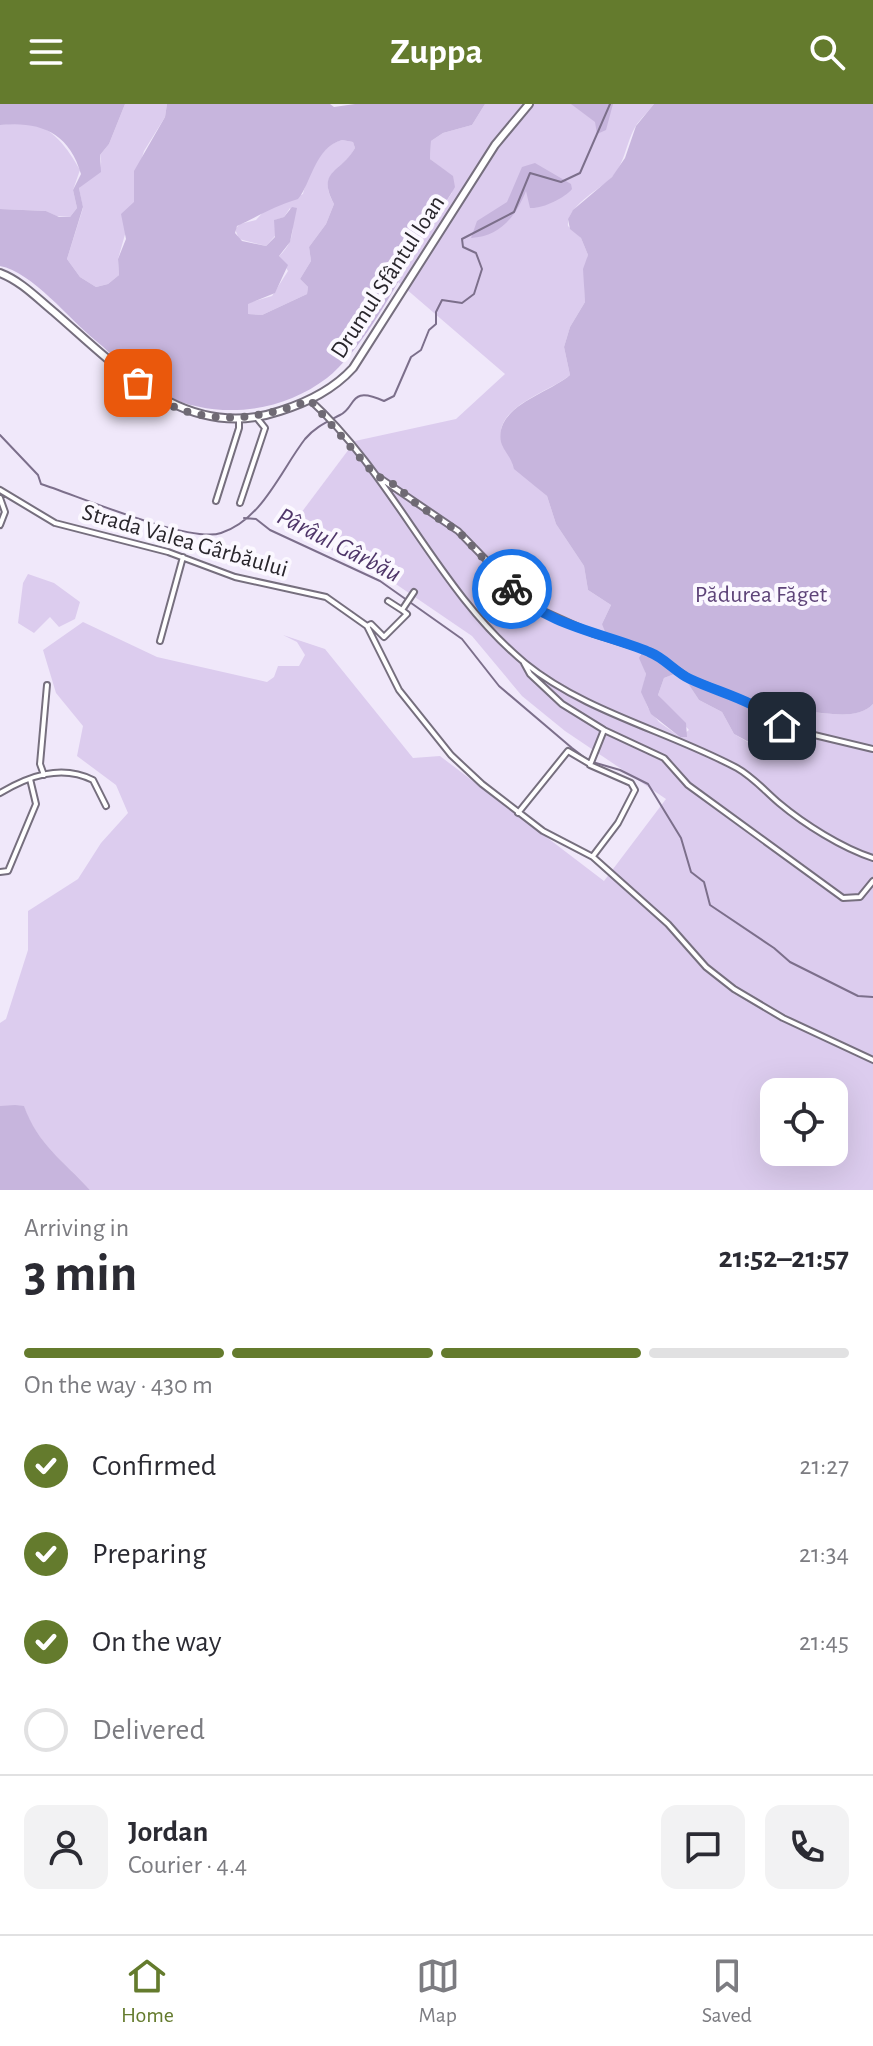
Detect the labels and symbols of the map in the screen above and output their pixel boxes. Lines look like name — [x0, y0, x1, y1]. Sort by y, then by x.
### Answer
street label: Drumul Sfântul Ioan — [326, 191, 450, 363]
pin — [104, 349, 172, 417]
street label: Strada Valea Gârbăului — [79, 500, 291, 582]
water label: Pârâul Gârbău — [273, 503, 405, 587]
courier — [472, 549, 552, 629]
park label: Pădurea Făget — [695, 583, 828, 607]
pin — [748, 692, 816, 760]

